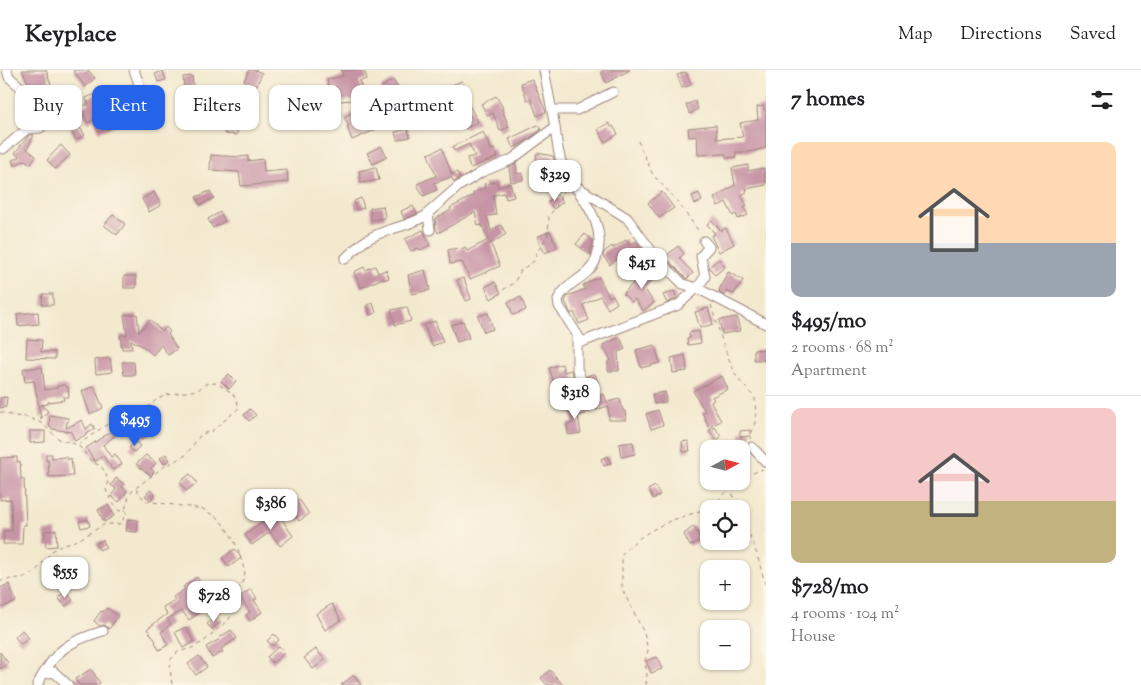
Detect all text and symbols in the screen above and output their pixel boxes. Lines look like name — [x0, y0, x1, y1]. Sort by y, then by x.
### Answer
text: Keyplace — [25, 18, 117, 52]
text: Map — [898, 22, 933, 48]
text: Directions — [961, 22, 1042, 48]
text: Saved — [1070, 22, 1116, 48]
chip: Buy — [15, 85, 82, 130]
chip: Rent — [92, 85, 165, 130]
chip: Filters — [175, 85, 259, 130]
chip: New — [269, 85, 341, 130]
chip: Apartment — [351, 85, 472, 130]
text: 7 homes — [791, 85, 865, 115]
icon: filters — [1088, 86, 1116, 114]
pin: $329 — [525, 160, 585, 202]
text: $329 — [540, 164, 570, 187]
icon: home — [909, 175, 999, 265]
pin: $451 — [612, 248, 672, 290]
text: $451 — [628, 252, 656, 275]
text: $495/mo — [791, 307, 866, 337]
text: 2 rooms · 68 m² — [791, 337, 894, 360]
text: Apartment — [791, 360, 867, 383]
pin: $318 — [545, 378, 605, 420]
text: $318 — [561, 382, 589, 405]
pin: $495 — [105, 404, 165, 447]
text: $495 — [120, 409, 150, 432]
north arrow — [700, 440, 750, 490]
map controls — [700, 440, 750, 670]
icon: home — [909, 440, 999, 530]
pin: $386 — [241, 488, 301, 531]
text: $386 — [256, 493, 286, 516]
button: locate — [700, 500, 750, 550]
pin: $555 — [35, 556, 95, 599]
button: + — [700, 560, 750, 610]
text: $555 — [52, 561, 78, 584]
text: $728/mo — [791, 573, 869, 603]
pin: $728 — [184, 580, 244, 623]
text: $728 — [198, 585, 230, 608]
text: 4 rooms · 104 m² — [791, 603, 899, 626]
button: − — [700, 620, 750, 670]
text: House — [791, 626, 835, 649]

